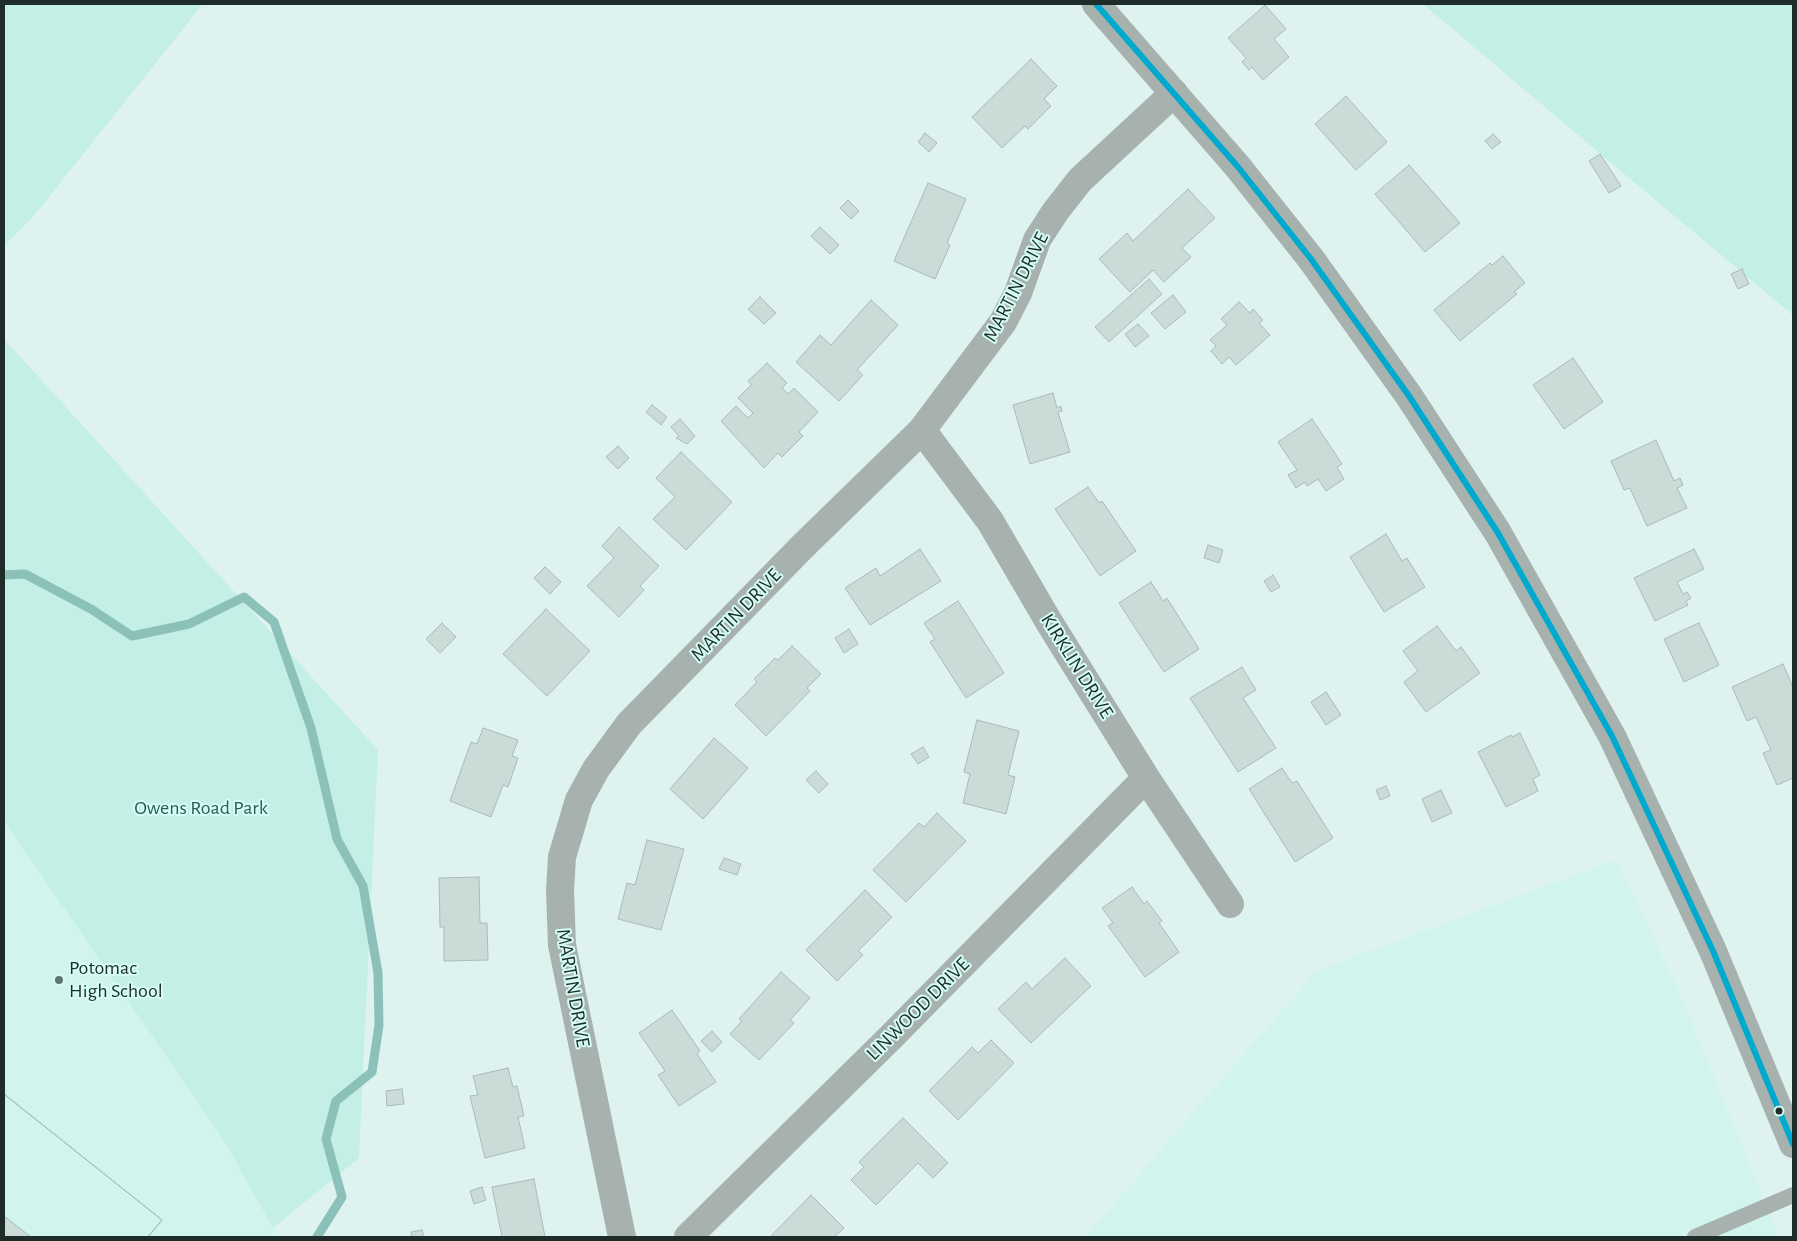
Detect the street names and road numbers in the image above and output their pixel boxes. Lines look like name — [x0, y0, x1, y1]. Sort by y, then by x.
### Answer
street label: MARTIN DRIVE — [978, 228, 1054, 346]
street label: MARTIN DRIVE — [686, 564, 786, 666]
street label: KIRKLIN DRIVE — [1035, 609, 1119, 723]
street label: MARTIN DRIVE — [551, 927, 595, 1049]
street label: LINWOOD DRIVE — [861, 952, 975, 1066]

